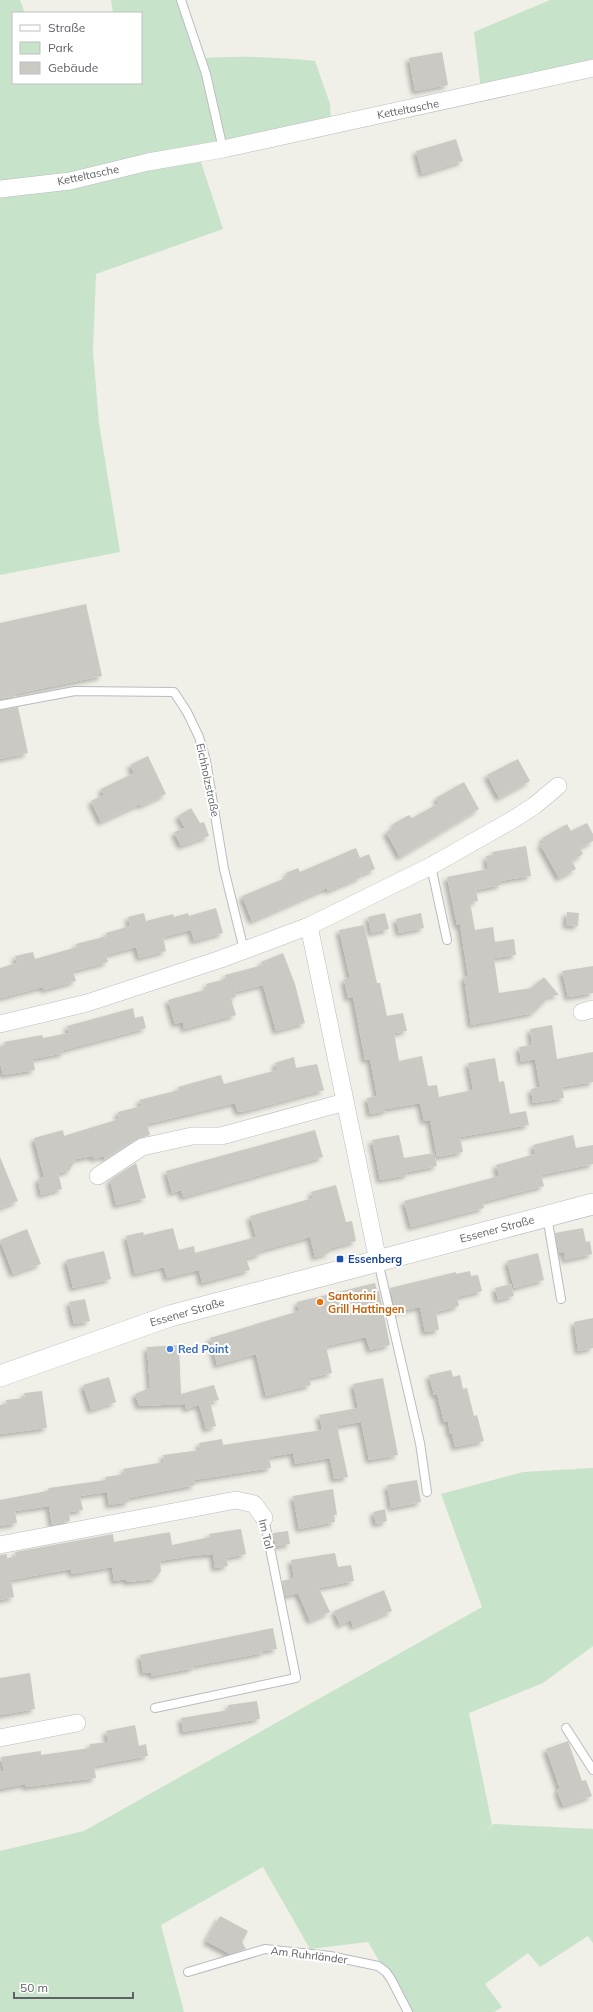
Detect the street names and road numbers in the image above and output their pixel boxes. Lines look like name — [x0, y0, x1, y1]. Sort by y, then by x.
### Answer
street label: Ketteltasche — [376, 96, 440, 122]
street label: Ketteltasche — [56, 162, 120, 188]
street label: Eichholzstraße — [193, 742, 223, 818]
street label: Essener Straße — [458, 1212, 536, 1246]
street label: Essener Straße — [148, 1295, 226, 1329]
street label: Im Tal — [256, 1518, 276, 1550]
street label: Am Ruhrländer — [270, 1943, 348, 1967]

